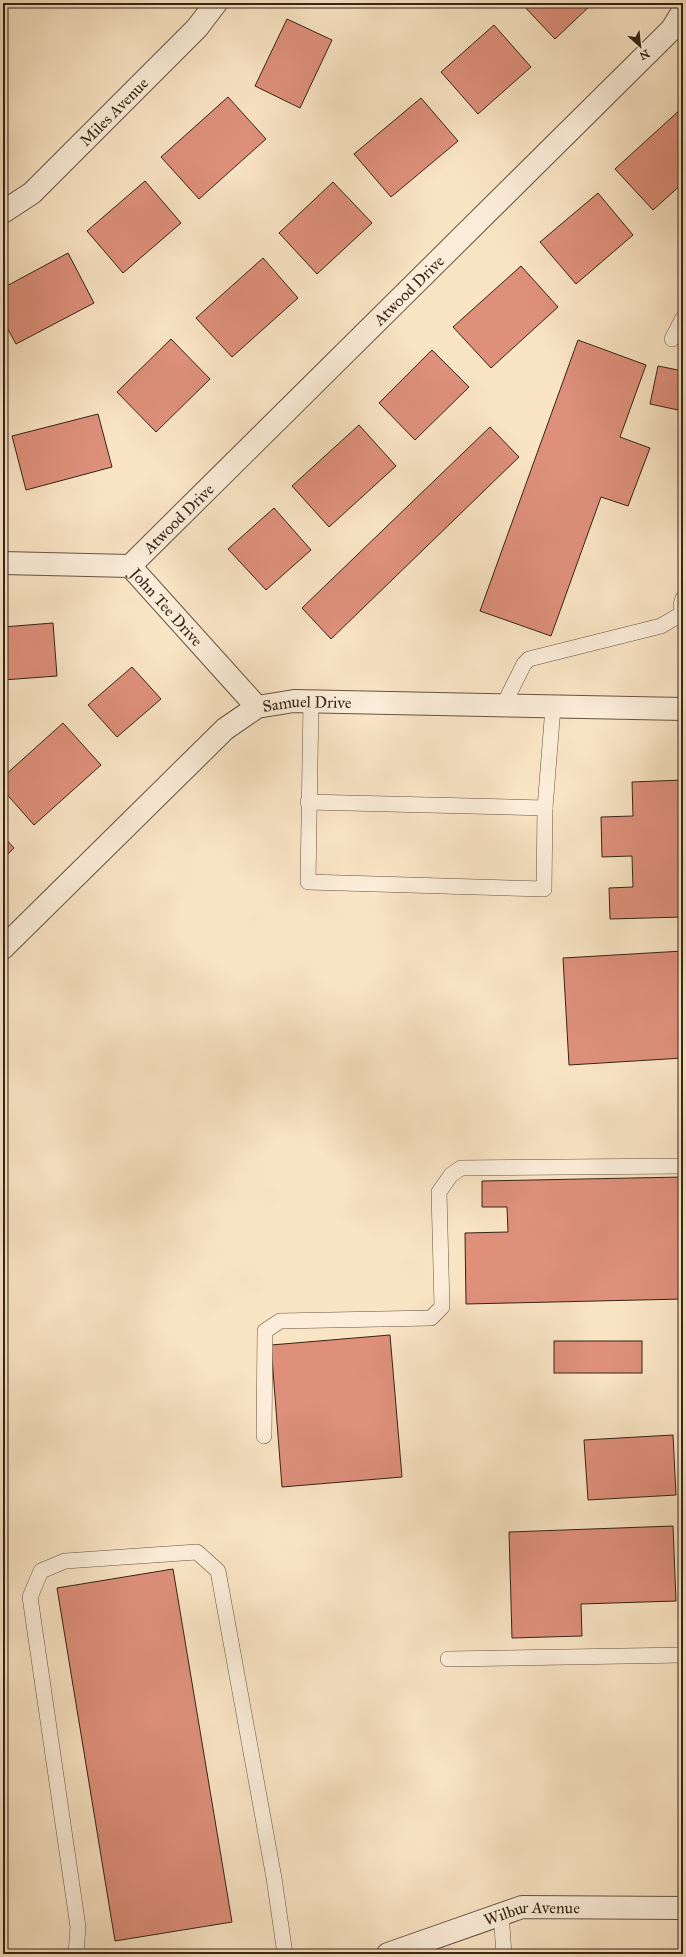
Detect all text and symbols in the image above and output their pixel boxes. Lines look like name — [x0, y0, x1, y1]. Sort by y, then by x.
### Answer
north arrow — [620, 26, 660, 66]
text: N — [637, 47, 651, 63]
street label: Miles Avenue — [76, 73, 152, 150]
street label: Atwood Drive — [369, 251, 448, 330]
street label: Atwood Drive — [139, 479, 218, 558]
street label: John Tee Drive — [124, 563, 207, 650]
street label: Samuel Drive — [261, 692, 352, 716]
street label: Wilbur Avenue — [481, 1898, 580, 1930]

